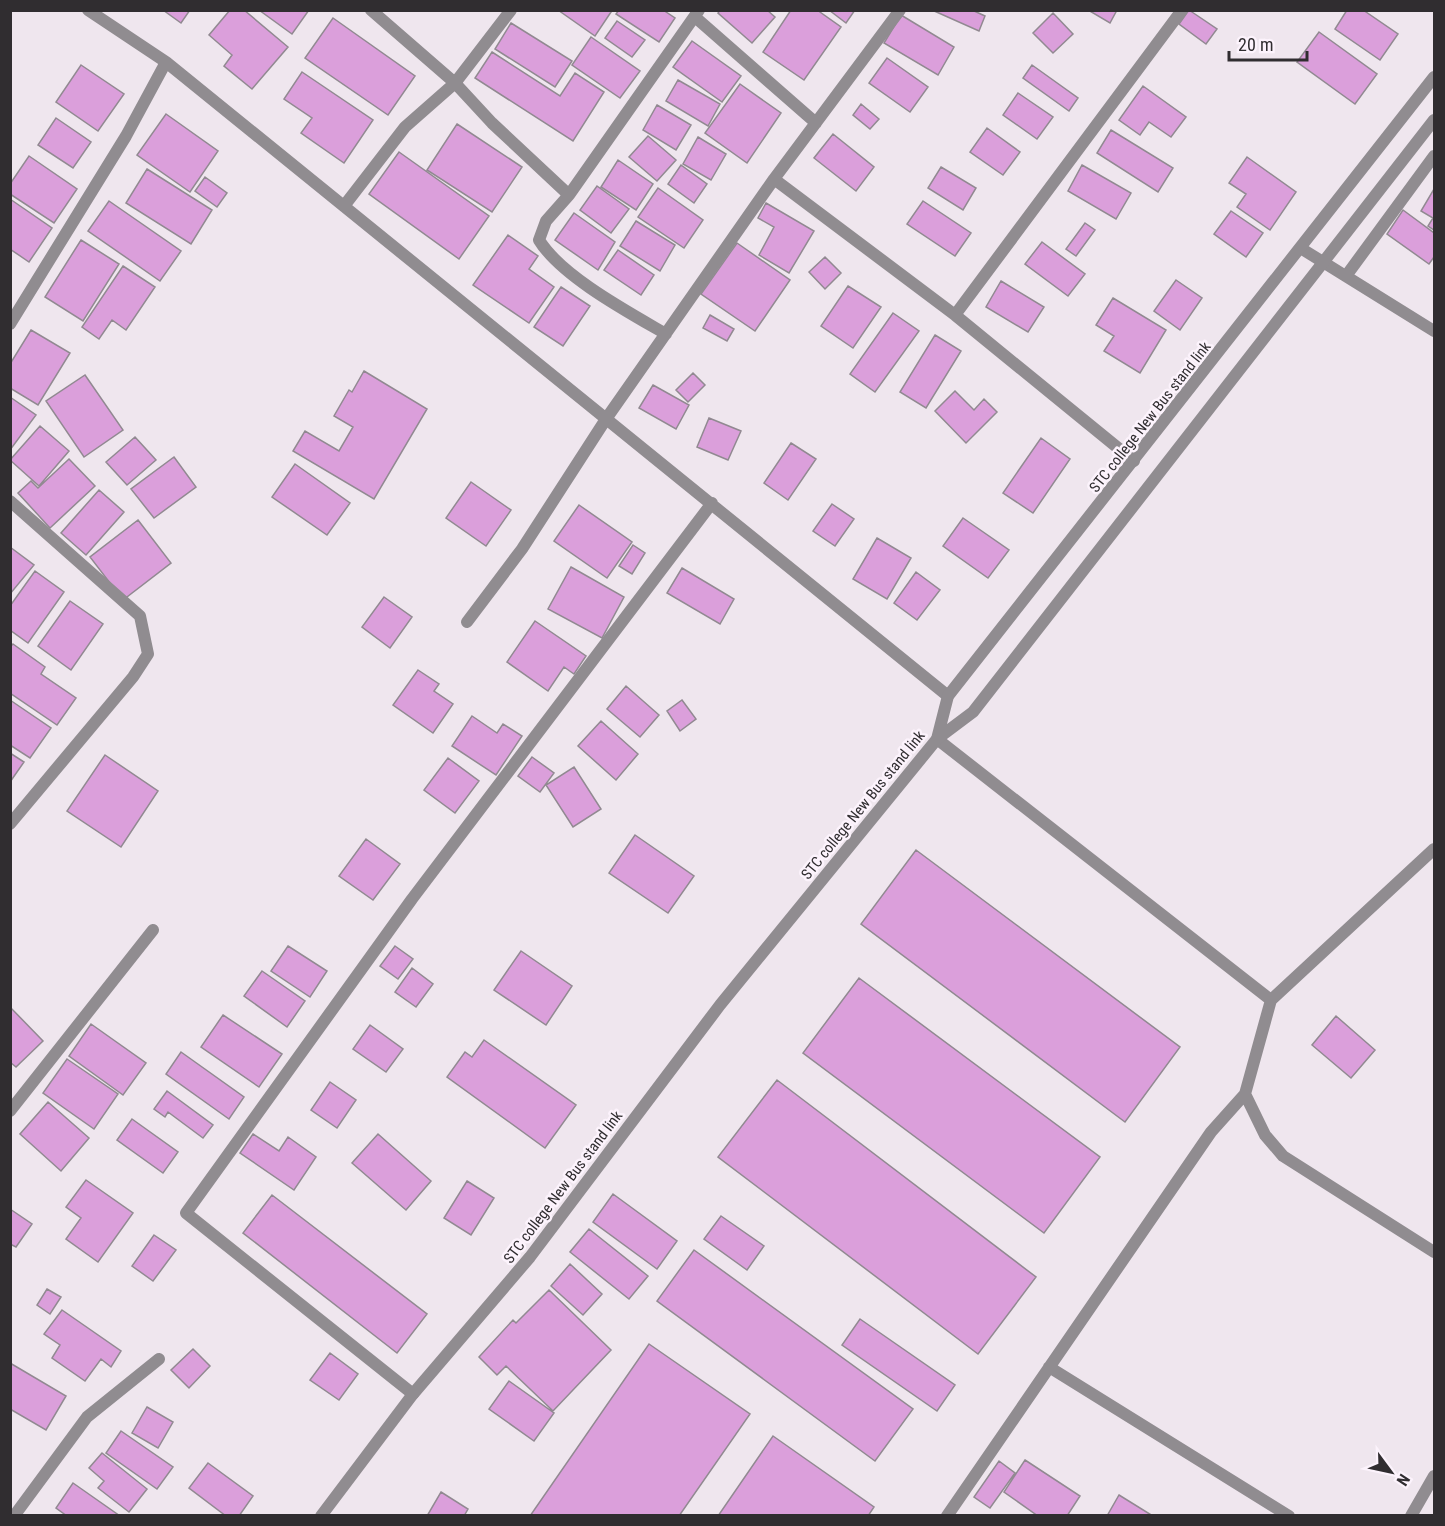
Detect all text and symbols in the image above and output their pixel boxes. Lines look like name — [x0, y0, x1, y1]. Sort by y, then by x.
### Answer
scale bar — [1229, 24, 1307, 62]
text: 20 m — [1238, 34, 1273, 55]
street label: STC college New Bus stand link — [1086, 338, 1215, 496]
street label: STC college New Bus stand link — [797, 727, 929, 883]
street label: STC college New Bus stand link — [500, 1107, 626, 1267]
north arrow — [1361, 1442, 1421, 1502]
text: N — [1393, 1471, 1414, 1489]

